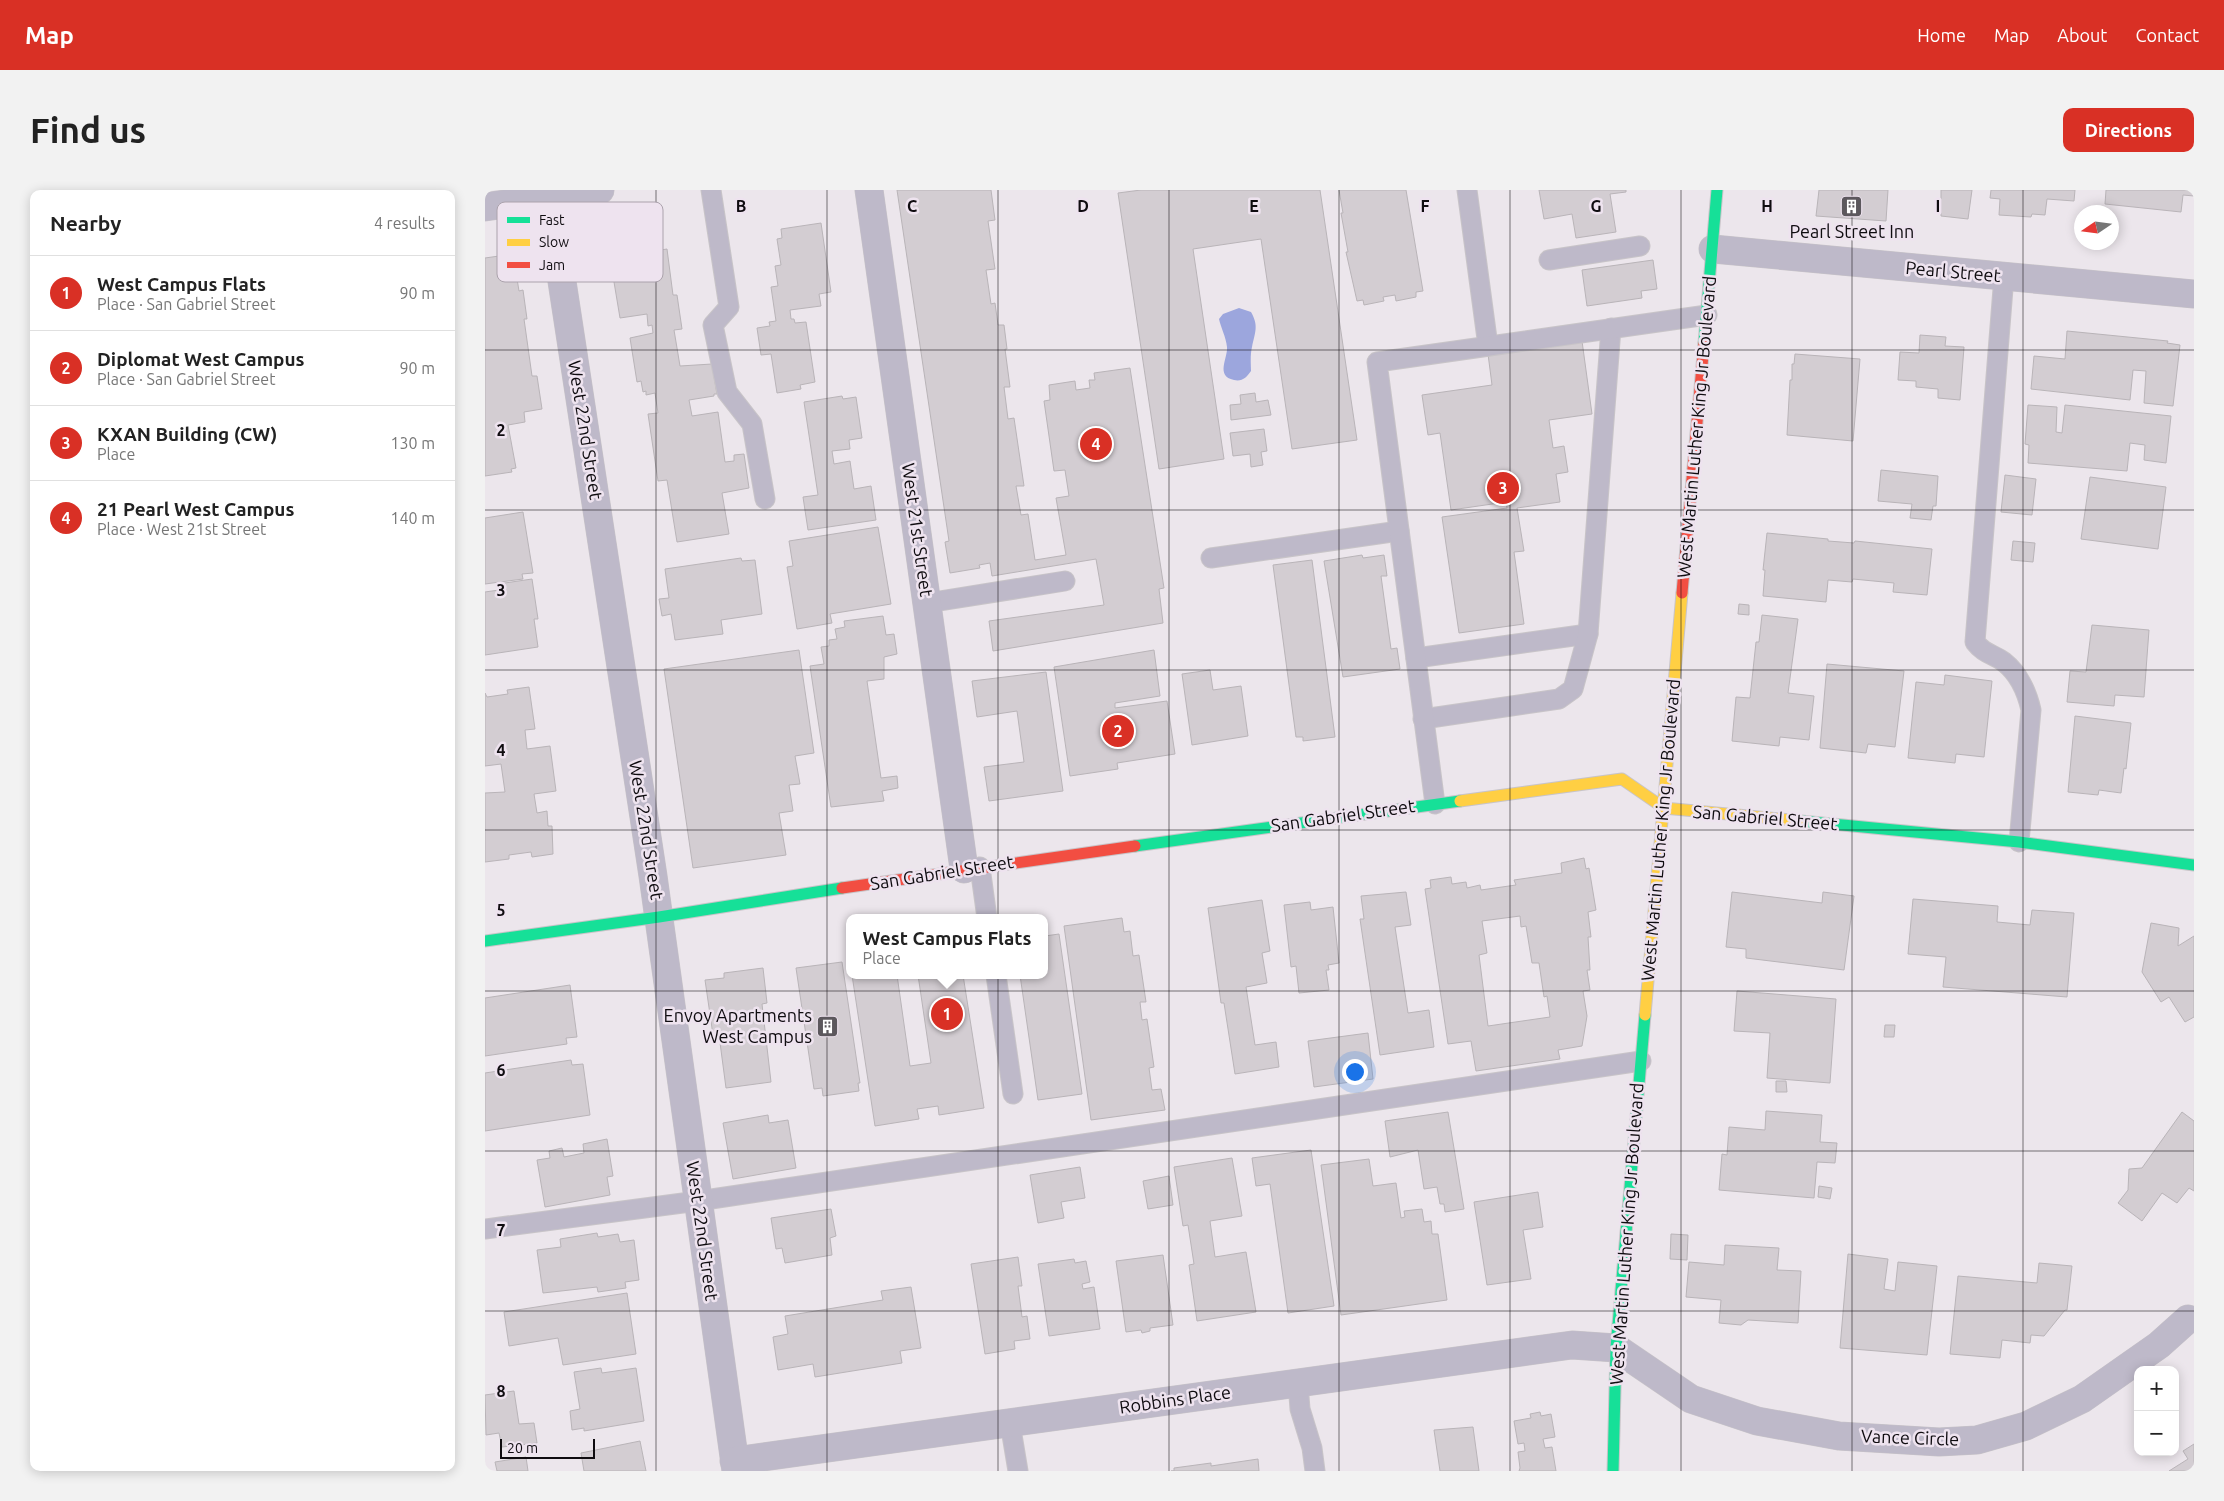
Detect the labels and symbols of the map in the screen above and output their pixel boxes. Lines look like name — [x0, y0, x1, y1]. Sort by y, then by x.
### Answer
building icon: Pearl Street Inn — [1840, 195, 1864, 219]
text: B — [736, 197, 746, 215]
text: C — [907, 197, 917, 215]
text: D — [1077, 197, 1089, 215]
text: E — [1249, 197, 1259, 215]
text: F — [1421, 197, 1430, 215]
text: G — [1590, 197, 1602, 215]
text: H — [1761, 197, 1773, 215]
text: I — [1936, 197, 1940, 215]
legend — [497, 202, 663, 282]
north arrow — [2074, 205, 2119, 250]
text: Fast — [539, 212, 565, 228]
place label: Pearl Street Inn — [1790, 221, 1914, 241]
text: Slow — [539, 234, 569, 250]
text: Jam — [539, 257, 565, 273]
street label: Pearl Street — [1905, 257, 2002, 285]
street label: West Martin Luther King Jr Boulevard — [1673, 275, 1719, 579]
street label: West 22nd Street — [565, 359, 607, 501]
text: 2 — [496, 421, 506, 439]
pin: 4 — [1080, 425, 1112, 463]
street label: West 21st Street — [899, 462, 937, 598]
pin: 3 — [1487, 469, 1519, 507]
text: 3 — [496, 581, 506, 599]
street label: West Martin Luther King Jr Boulevard — [1637, 678, 1683, 982]
pin: 2 — [1102, 712, 1134, 750]
text: 4 — [496, 741, 506, 759]
street label: West 22nd Street — [626, 759, 668, 901]
street label: San Gabriel Street — [1270, 795, 1416, 835]
street label: San Gabriel Street — [1692, 801, 1838, 833]
street label: San Gabriel Street — [869, 851, 1015, 893]
text: 5 — [496, 901, 506, 919]
pin: 1 — [931, 995, 963, 1033]
place label: Envoy Apartments West Campus — [664, 1005, 812, 1046]
building icon: Envoy Apartments West Campus — [816, 1014, 840, 1038]
your location — [1342, 1059, 1368, 1085]
text: 6 — [496, 1061, 506, 1079]
street label: West Martin Luther King Jr Boulevard — [1605, 1082, 1647, 1386]
street label: West 22nd Street — [683, 1160, 723, 1302]
text: 7 — [496, 1221, 506, 1239]
street label: Robbins Place — [1118, 1381, 1232, 1417]
text: 8 — [496, 1382, 506, 1400]
street label: Vance Circle — [1861, 1425, 1959, 1449]
scale bar — [500, 1436, 595, 1459]

